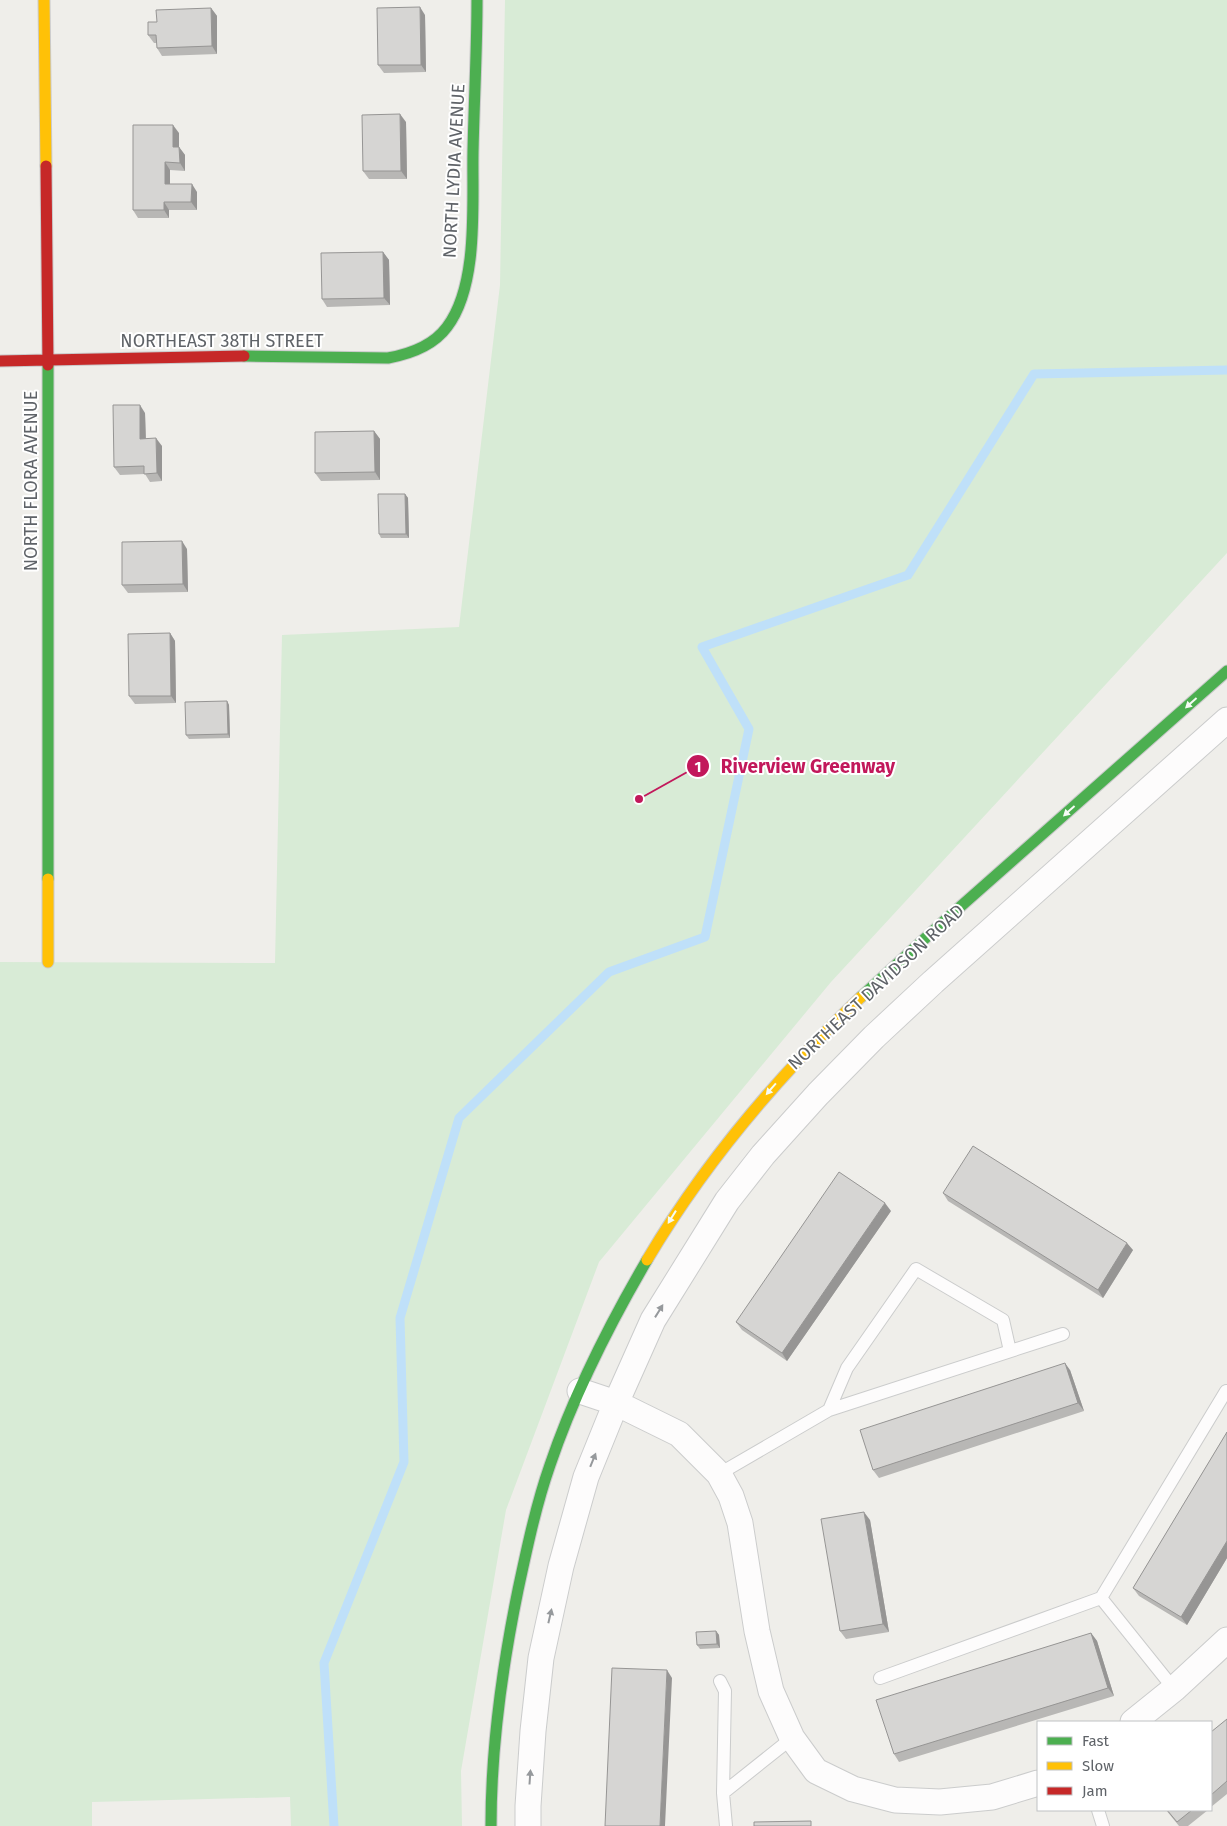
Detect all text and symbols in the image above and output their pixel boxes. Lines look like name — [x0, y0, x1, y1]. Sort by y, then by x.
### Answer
street label: NORTH LYDIA AVENUE — [438, 83, 470, 259]
street label: NORTHEAST 38TH STREET — [120, 330, 324, 352]
street label: NORTH FLORA AVENUE — [20, 391, 42, 571]
one-way arrow — [1185, 697, 1197, 709]
callout: Riverview Greenway — [686, 749, 905, 783]
text: Riverview Greenway — [721, 755, 895, 778]
text: 1 — [695, 758, 701, 776]
one-way arrow — [1063, 805, 1075, 817]
street label: NORTHEAST DAVIDSON ROAD — [783, 900, 969, 1074]
one-way arrow — [766, 1082, 777, 1095]
one-way arrow — [667, 1211, 677, 1224]
one-way arrow — [654, 1305, 663, 1318]
one-way arrow — [589, 1452, 597, 1467]
one-way arrow — [546, 1609, 554, 1624]
legend — [1037, 1721, 1212, 1811]
text: Fast — [1082, 1732, 1109, 1750]
text: Slow — [1082, 1757, 1114, 1775]
one-way arrow — [526, 1769, 534, 1785]
text: Jam — [1082, 1782, 1108, 1800]

